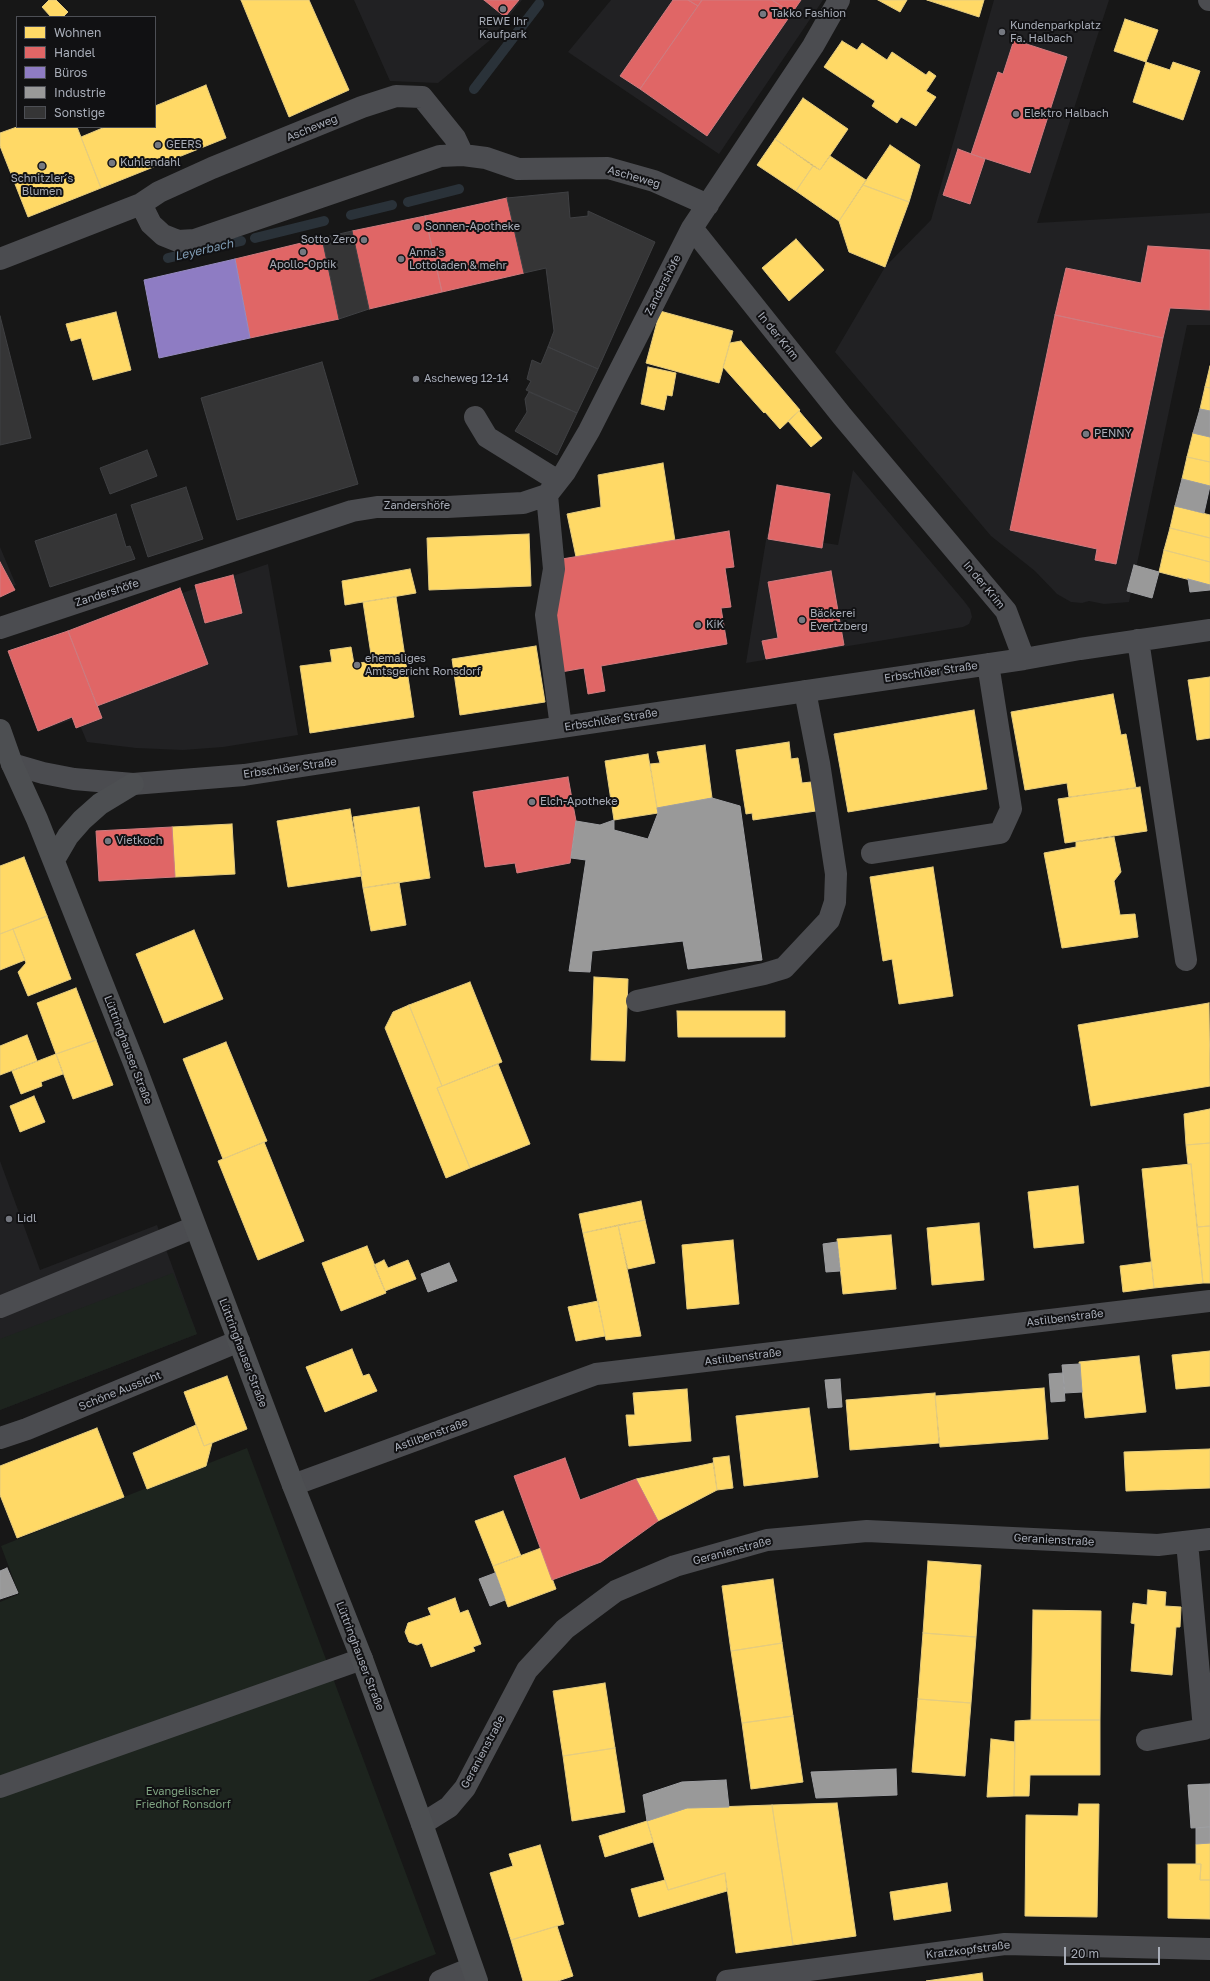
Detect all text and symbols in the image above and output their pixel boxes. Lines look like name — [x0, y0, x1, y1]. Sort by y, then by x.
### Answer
marker: REWE Ihr Kaufpark — [498, 4, 508, 14]
place label: Takko Fashion — [771, 7, 846, 21]
marker: Takko Fashion — [758, 9, 768, 19]
place label: REWE Ihr Kaufpark — [479, 15, 527, 41]
legend — [16, 16, 156, 128]
place label: Kundenparkplatz Fa. Halbach — [1010, 19, 1101, 45]
text: Wohnen — [54, 25, 101, 40]
marker: Kundenparkplatz Fa. Halbach — [997, 27, 1007, 37]
text: Handel — [54, 45, 95, 60]
text: Büros — [54, 65, 87, 80]
text: Industrie — [54, 85, 106, 100]
text: Sonstige — [54, 105, 105, 120]
place label: Elektro Halbach — [1024, 107, 1109, 121]
marker: Elektro Halbach — [1011, 109, 1021, 119]
street label: Ascheweg — [284, 112, 340, 144]
place label: GEERS — [166, 138, 202, 152]
marker: GEERS — [153, 140, 163, 150]
place label: Kuhlendahl — [120, 156, 181, 170]
marker: Kuhlendahl — [107, 158, 117, 168]
marker: Schnitzler´s Blumen — [37, 161, 47, 171]
street label: Ascheweg — [606, 163, 662, 191]
place label: Schnitzler´s Blumen — [11, 172, 73, 198]
place label: Sonnen-Apotheke — [425, 220, 520, 234]
marker: Sonnen-Apotheke — [412, 222, 422, 232]
place label: Sotto Zero — [301, 233, 356, 247]
marker: Sotto Zero — [359, 235, 369, 245]
water label: Leyerbach — [173, 236, 235, 264]
place label: Anna's Lottoladen & mehr — [409, 246, 507, 272]
marker: Apollo-Optik — [298, 247, 308, 257]
street label: Zandershöfe — [642, 252, 684, 318]
marker: Anna's Lottoladen & mehr — [396, 254, 406, 264]
place label: Apollo-Optik — [270, 258, 336, 272]
street label: In der Krim — [755, 309, 801, 363]
place label: Ascheweg 12-14 — [424, 372, 509, 386]
marker: Ascheweg 12-14 — [411, 374, 421, 384]
place label: PENNY — [1094, 427, 1132, 441]
marker: PENNY — [1081, 429, 1091, 439]
street label: Zandershöfe — [384, 499, 450, 513]
street label: In der Krim — [960, 559, 1008, 611]
street label: Zandershöfe — [73, 576, 141, 610]
place label: Bäckerei Evertzberg — [810, 607, 868, 633]
marker: Bäckerei Evertzberg — [797, 615, 807, 625]
place label: KiK — [706, 618, 724, 632]
marker: KiK — [693, 620, 703, 630]
place label: ehemaliges Amtsgericht Ronsdorf — [365, 652, 481, 678]
street label: Erbschlöer Straße — [883, 659, 979, 685]
marker: ehemaliges Amtsgericht Ronsdorf — [352, 660, 362, 670]
street label: Erbschlöer Straße — [563, 706, 659, 734]
street label: Erbschlöer Straße — [242, 755, 338, 781]
place label: Elch-Apotheke — [540, 795, 618, 809]
marker: Elch-Apotheke — [527, 797, 537, 807]
place label: Vietkoch — [116, 834, 162, 848]
marker: Vietkoch — [103, 836, 113, 846]
street label: Lüttringhauser Straße — [101, 994, 155, 1106]
place label: Lidl — [17, 1212, 37, 1226]
marker: Lidl — [4, 1214, 14, 1224]
street label: Lüttringhauser Straße — [216, 1297, 270, 1409]
street label: Astilbenstraße — [1026, 1307, 1104, 1329]
street label: Astilbenstraße — [704, 1346, 782, 1368]
street label: Schöne Aussicht — [77, 1368, 163, 1414]
street label: Astilbenstraße — [392, 1416, 470, 1454]
street label: Geranienstraße — [1013, 1531, 1095, 1549]
street label: Geranienstraße — [691, 1534, 773, 1568]
street label: Lüttringhauser Straße — [333, 1600, 387, 1712]
street label: Geranienstraße — [458, 1713, 508, 1791]
park label: Evangelischer Friedhof Ronsdorf — [135, 1785, 231, 1811]
street label: Kratzkopfstraße — [925, 1938, 1011, 1962]
scale bar — [1066, 1939, 1162, 1965]
text: 20 m — [1071, 1946, 1099, 1961]

